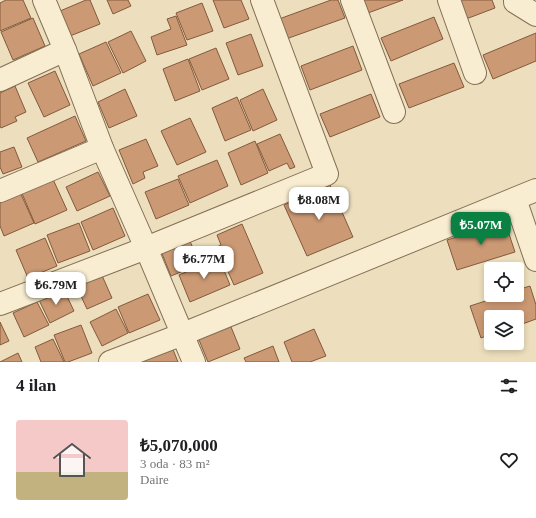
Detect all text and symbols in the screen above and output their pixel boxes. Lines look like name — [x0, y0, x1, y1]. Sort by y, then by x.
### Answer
pin: ₺8.08M — [286, 187, 352, 221]
text: ₺8.08M — [298, 192, 340, 207]
pin: ₺5.07M — [448, 212, 514, 246]
text: ₺5.07M — [460, 217, 502, 232]
pin: ₺6.77M — [171, 246, 237, 280]
text: ₺6.77M — [183, 251, 225, 266]
map controls — [484, 262, 524, 350]
button: locate — [484, 262, 524, 302]
pin: ₺6.79M — [23, 272, 89, 306]
text: ₺6.79M — [35, 277, 77, 292]
button: layers — [484, 310, 524, 350]
icon: filters — [498, 375, 520, 397]
text: 4 ilan — [16, 376, 56, 395]
icon: home — [48, 436, 96, 484]
text: ₺5,070,000 — [140, 436, 218, 455]
icon: heart — [498, 449, 520, 471]
text: 3 oda · 83 m² — [140, 456, 210, 471]
text: Daire — [140, 472, 169, 487]

